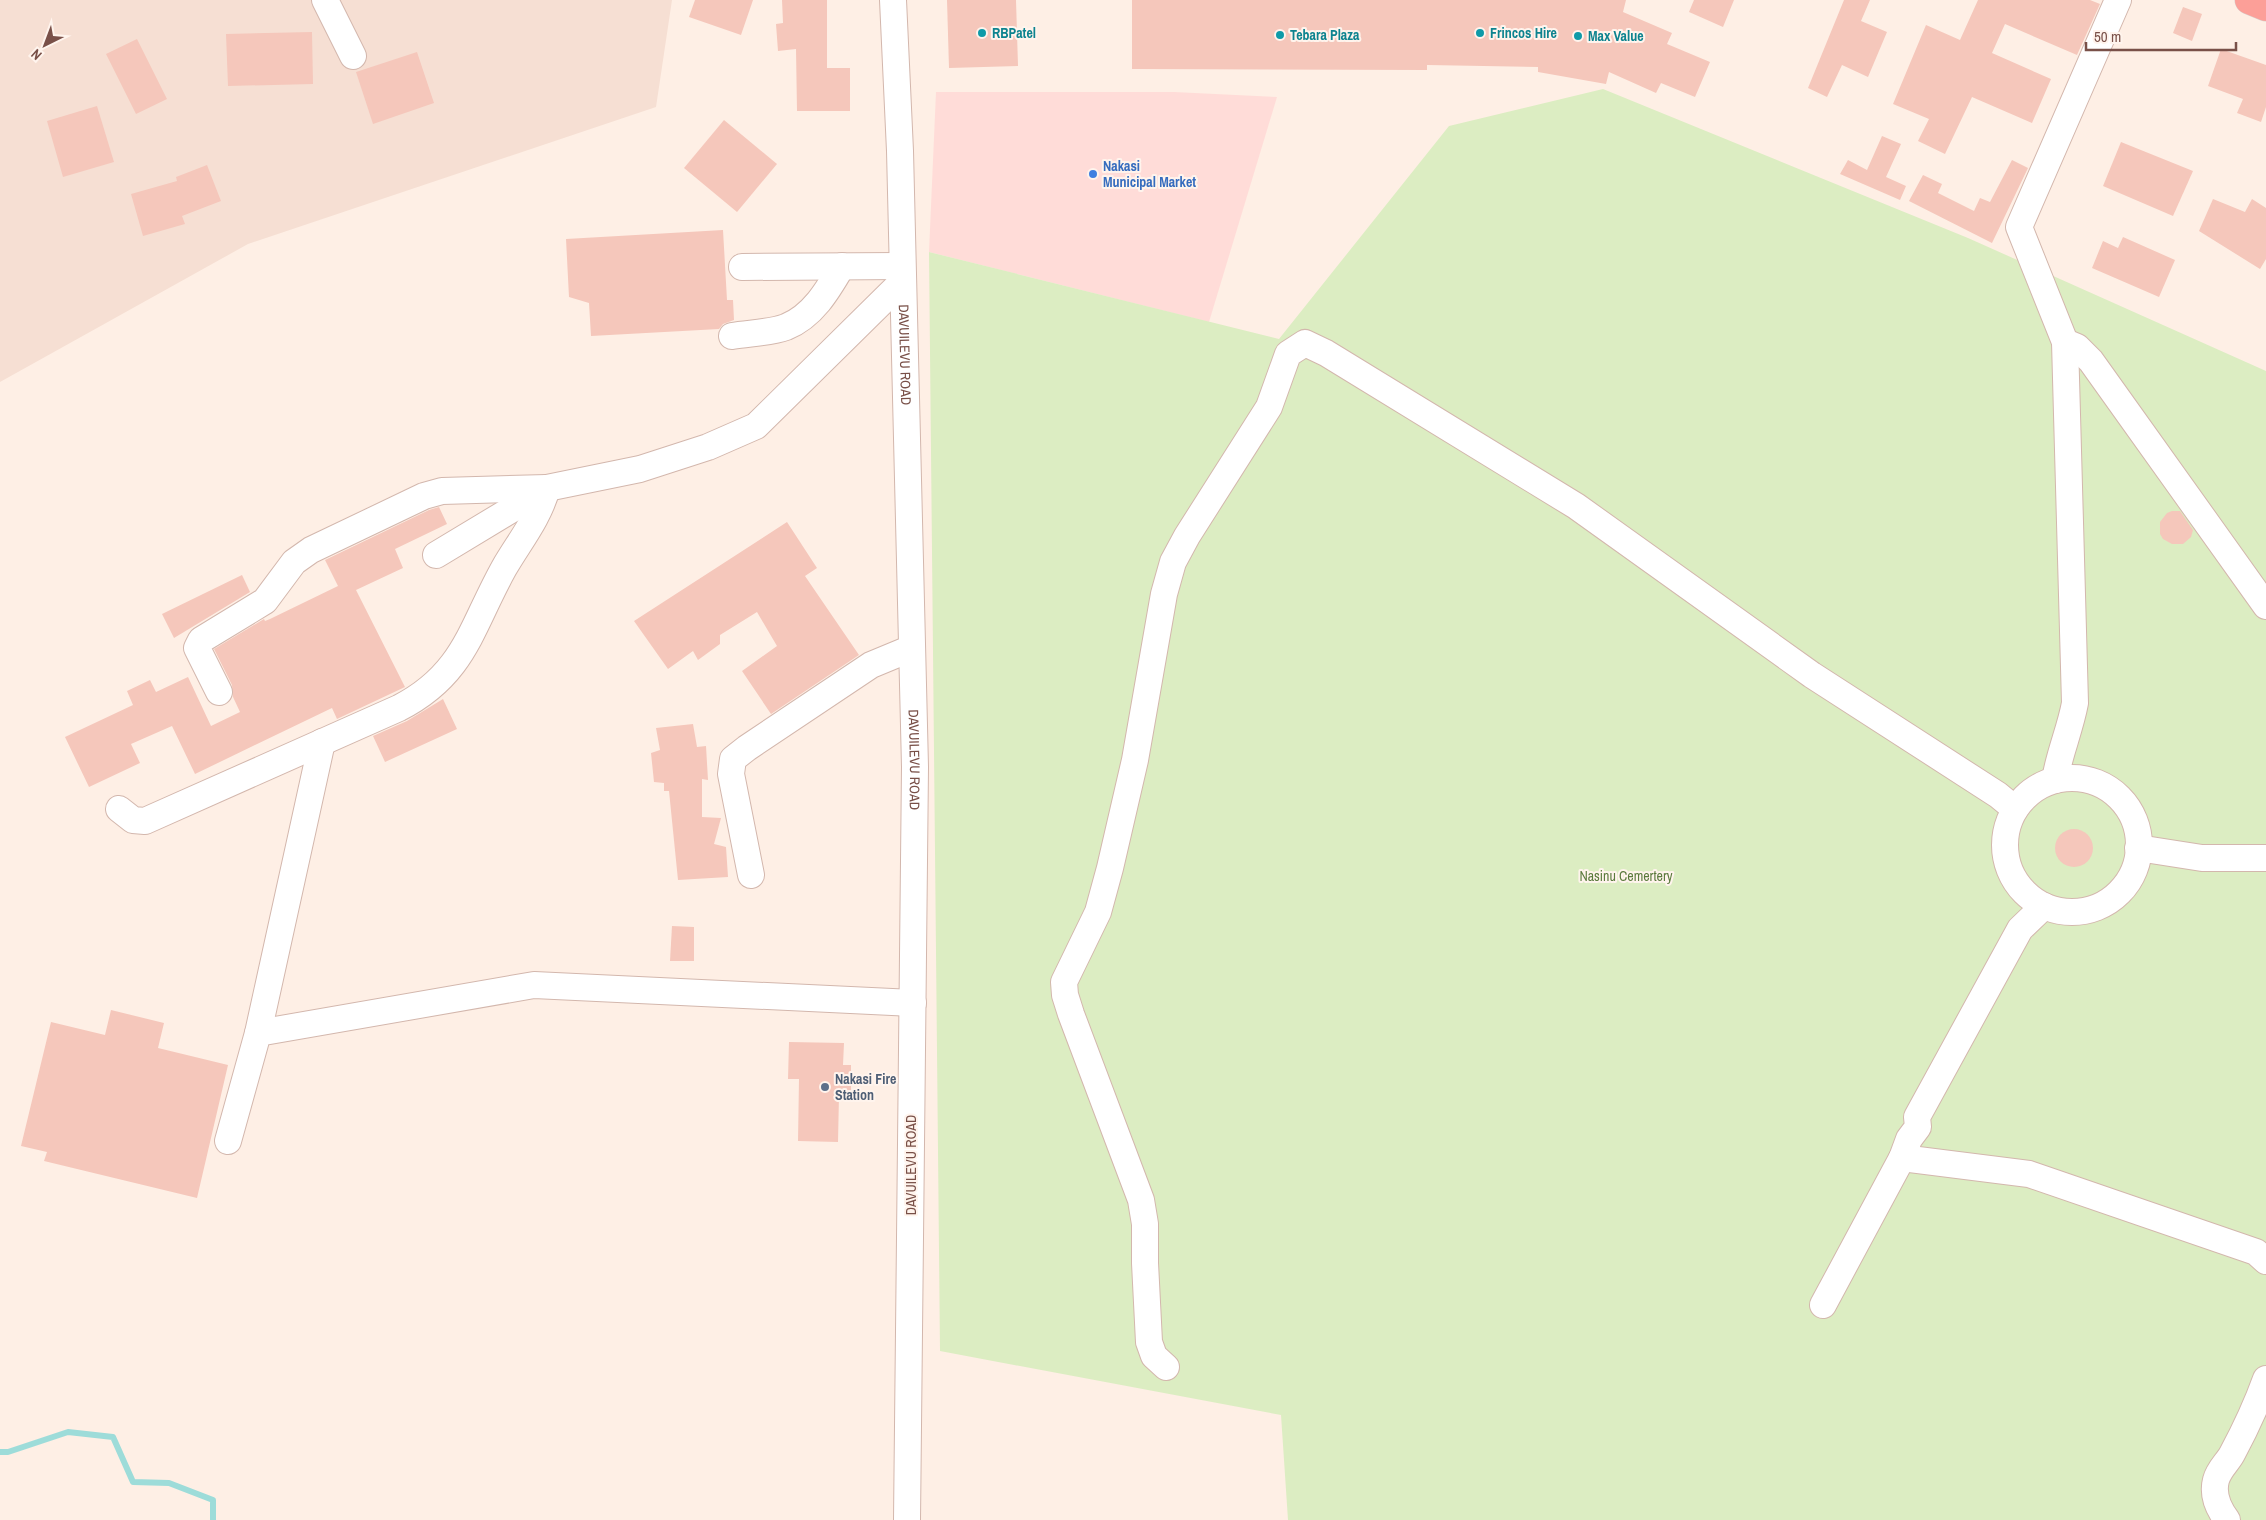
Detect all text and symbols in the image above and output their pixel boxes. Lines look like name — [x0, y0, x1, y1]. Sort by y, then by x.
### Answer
north arrow — [20, 20, 70, 70]
scale bar — [2086, 20, 2236, 52]
place label: RBPatel — [992, 24, 1036, 42]
place label: Frincos Hire — [1490, 24, 1557, 42]
place label: Tebara Plaza — [1290, 26, 1360, 44]
text: 50 m — [2094, 26, 2121, 47]
marker: RBPatel — [976, 27, 988, 39]
marker: Frincos Hire — [1474, 27, 1486, 39]
place label: Max Value — [1588, 27, 1644, 45]
marker: Tebara Plaza — [1274, 29, 1286, 41]
marker: Max Value — [1572, 30, 1584, 42]
text: N — [27, 45, 45, 64]
place label: Nakasi Municipal Market — [1103, 157, 1196, 191]
marker: Nakasi Municipal Market — [1087, 168, 1099, 180]
street label: DAVUILEVU ROAD — [895, 304, 915, 405]
street label: DAVUILEVU ROAD — [905, 709, 924, 810]
park label: Nasinu Cemertery — [1579, 867, 1673, 885]
place label: Nakasi Fire Station — [835, 1070, 896, 1104]
marker: Nakasi Fire Station — [819, 1081, 831, 1093]
street label: DAVUILEVU ROAD — [902, 1115, 920, 1215]

